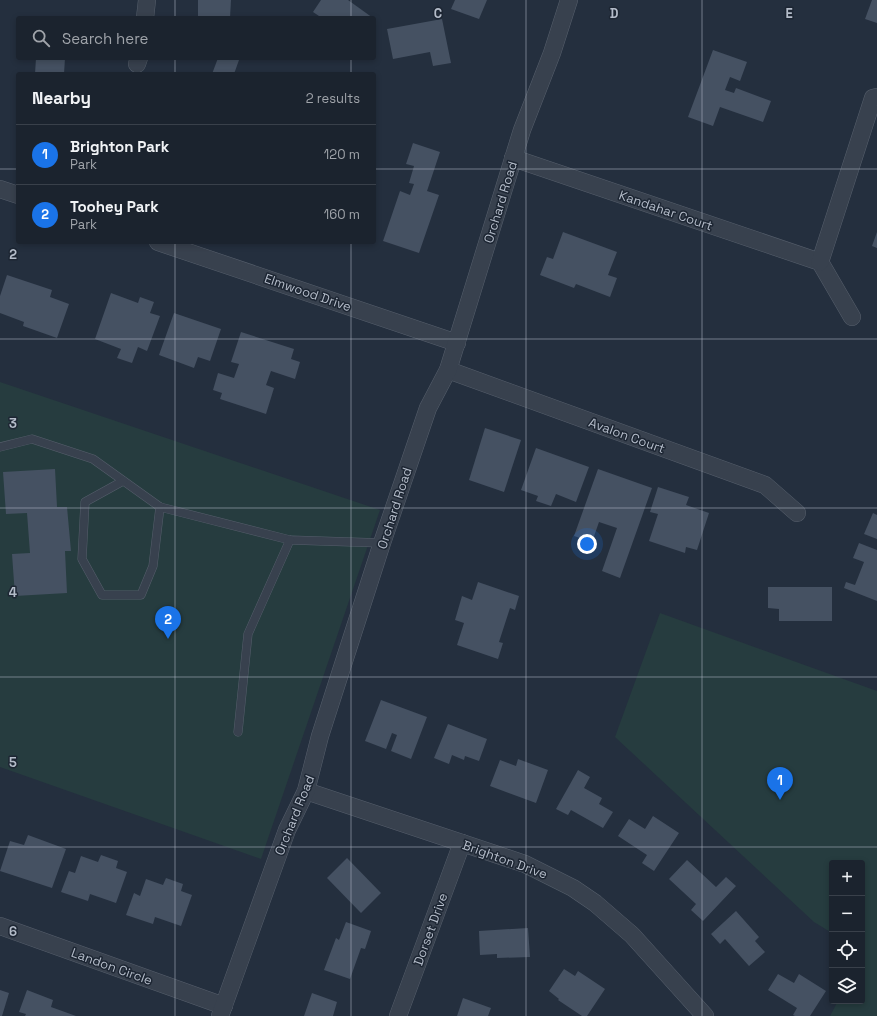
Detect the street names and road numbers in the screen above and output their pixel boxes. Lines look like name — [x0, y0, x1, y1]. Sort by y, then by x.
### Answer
street label: Orchard Road — [480, 159, 521, 245]
street label: Kandahar Court — [617, 186, 715, 234]
street label: Elmwood Drive — [262, 270, 354, 315]
street label: Avalon Court — [586, 414, 667, 457]
street label: Orchard Road — [373, 465, 416, 551]
street label: Orchard Road — [271, 773, 318, 858]
street label: Brighton Drive — [460, 836, 550, 883]
street label: Dorset Drive — [409, 890, 451, 968]
street label: Landon Circle — [69, 944, 155, 989]

